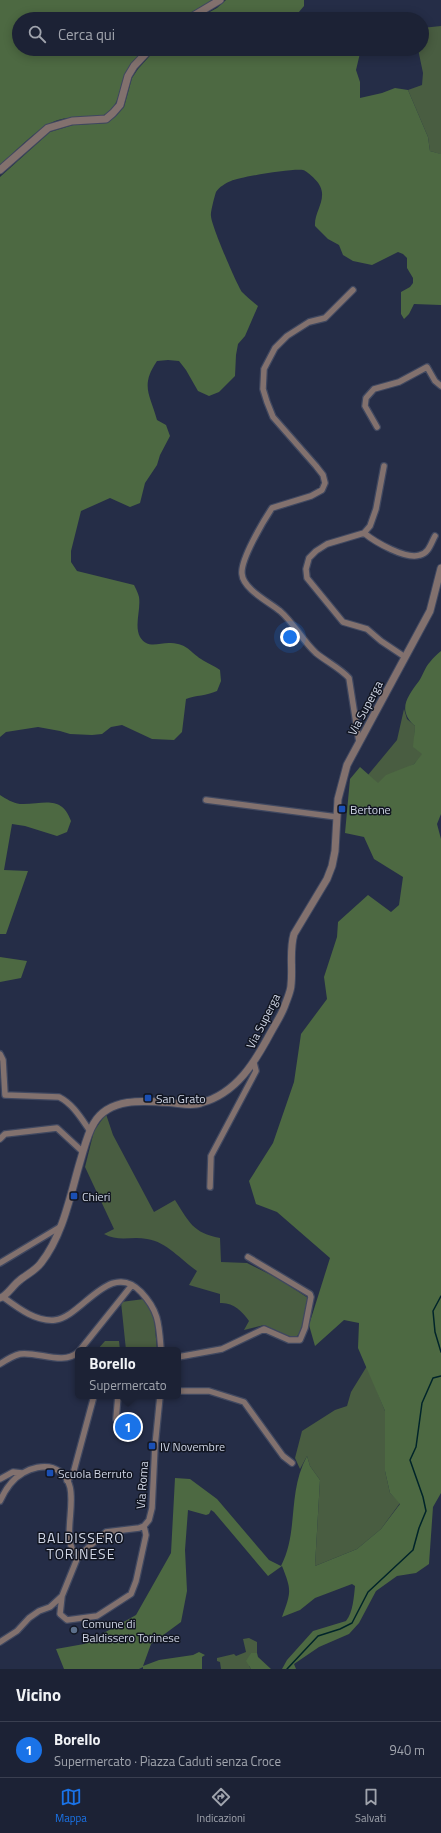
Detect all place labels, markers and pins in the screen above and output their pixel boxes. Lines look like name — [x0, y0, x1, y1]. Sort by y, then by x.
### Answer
place label: Bertone — [350, 800, 391, 819]
marker: Bertone — [337, 804, 347, 814]
place label: San Grato — [156, 1089, 206, 1108]
marker: San Grato — [143, 1093, 153, 1103]
place label: Chieri — [82, 1187, 110, 1206]
marker: Chieri — [69, 1191, 79, 1201]
pin: 1 — [115, 1412, 141, 1442]
place label: IV Novembre — [160, 1437, 225, 1456]
marker: IV Novembre — [147, 1441, 157, 1451]
place label: Scuola Berruto — [58, 1464, 133, 1483]
marker: Scuola Berruto — [45, 1468, 55, 1478]
place label: Comune di Baldissero Torinese — [82, 1614, 180, 1647]
marker: Comune di Baldissero Torinese — [69, 1625, 79, 1635]

